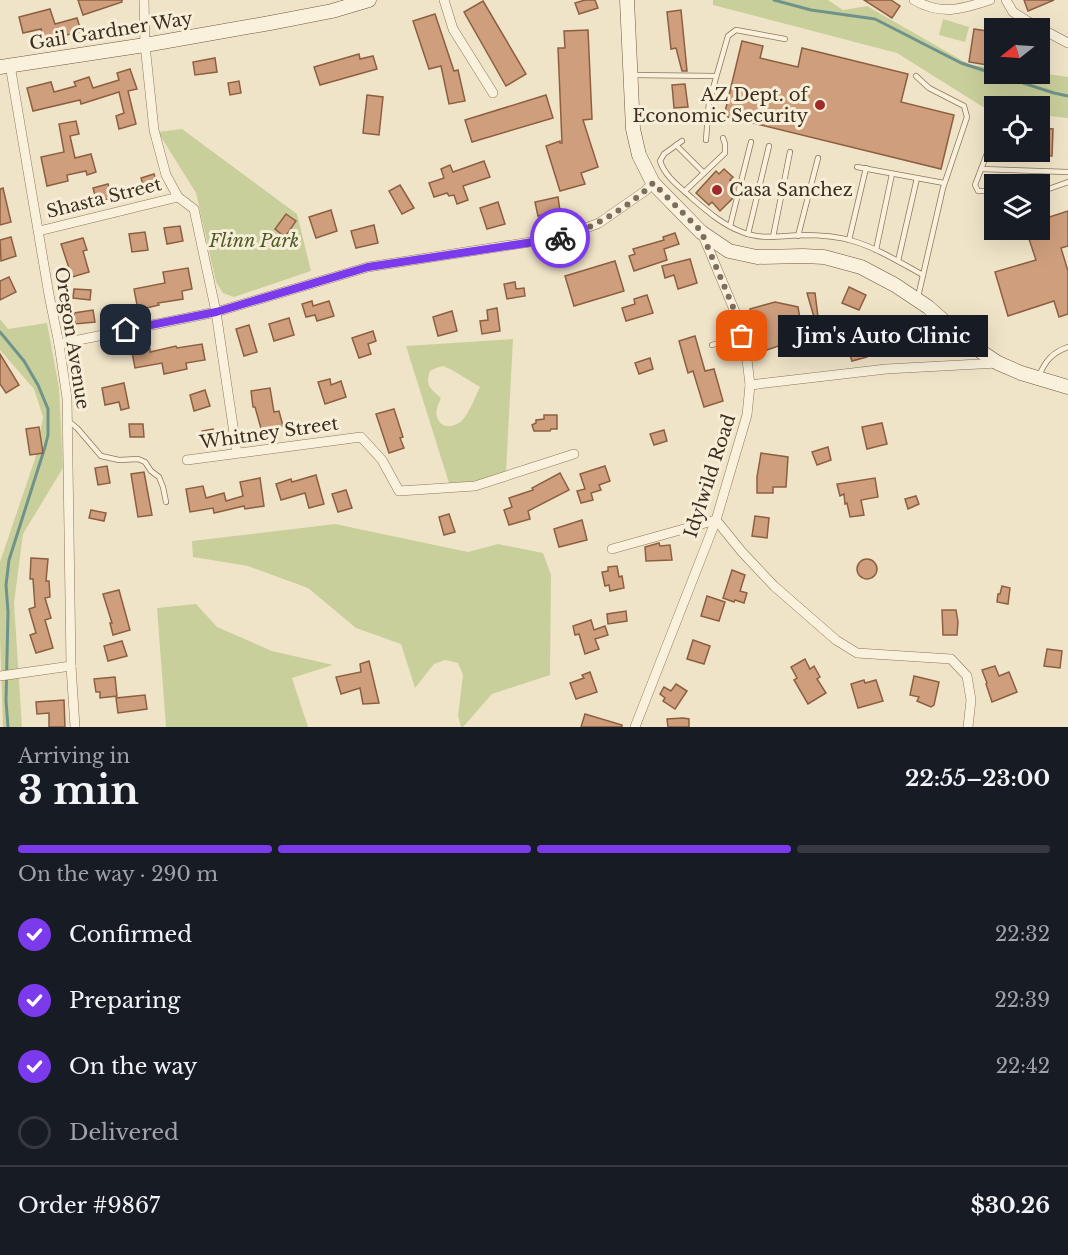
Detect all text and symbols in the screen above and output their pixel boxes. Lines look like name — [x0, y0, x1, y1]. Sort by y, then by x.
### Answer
street label: Gail Gardner Way — [28, 7, 195, 55]
north arrow — [984, 18, 1050, 84]
map controls — [984, 18, 1050, 240]
place label: AZ Dept. of Economic Security — [632, 84, 811, 127]
button: locate — [984, 96, 1050, 162]
marker: AZ Dept. of Economic Security — [813, 98, 827, 112]
street label: Shasta Street — [44, 173, 164, 223]
button: layers — [984, 174, 1050, 240]
place label: Casa Sanchez — [729, 179, 853, 201]
marker: Casa Sanchez — [710, 183, 724, 197]
courier — [530, 208, 590, 268]
icon: bike — [544, 222, 577, 255]
park label: Flinn Park — [208, 230, 299, 252]
street label: Oregon Avenue — [50, 265, 94, 411]
pin — [100, 304, 151, 355]
pin — [716, 310, 767, 361]
icon: home — [109, 313, 142, 346]
callout: Jim's Auto Clinic — [778, 315, 988, 357]
icon: bag — [725, 319, 758, 352]
text: Jim's Auto Clinic — [796, 324, 970, 348]
street label: Idylwild Road — [680, 411, 740, 541]
street label: Whitney Street — [197, 412, 340, 454]
text: Arriving in — [18, 744, 130, 768]
text: 22:55–23:00 — [905, 765, 1050, 792]
text: 3 min — [18, 766, 139, 815]
text: On the way · 290 m — [18, 862, 218, 886]
icon: check — [18, 918, 51, 951]
text: Confirmed — [69, 921, 192, 948]
text: 22:32 — [995, 922, 1050, 946]
icon: check — [18, 984, 51, 1017]
text: Preparing — [69, 987, 180, 1014]
text: 22:39 — [994, 988, 1050, 1012]
icon: check — [18, 1050, 51, 1083]
text: On the way — [69, 1053, 197, 1080]
text: 22:42 — [996, 1054, 1050, 1078]
text: Delivered — [69, 1119, 179, 1146]
text: Order #9867 — [18, 1192, 160, 1219]
text: $30.26 — [971, 1192, 1050, 1219]

